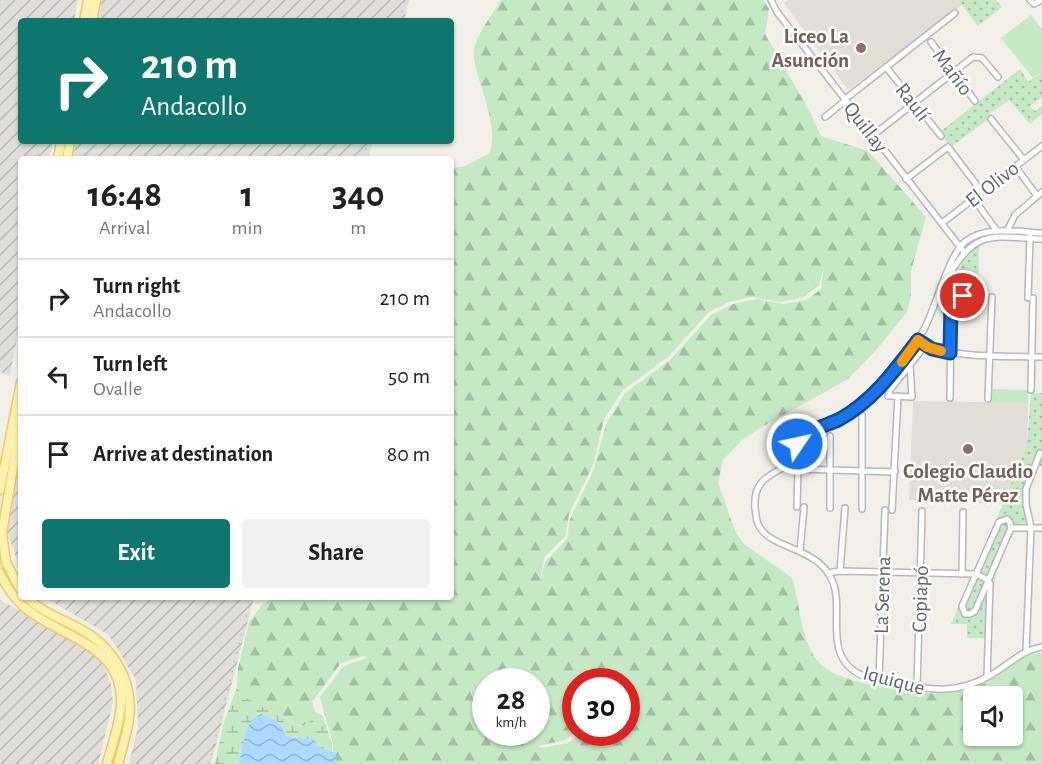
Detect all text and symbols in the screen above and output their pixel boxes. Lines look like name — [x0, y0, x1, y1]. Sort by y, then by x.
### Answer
place label: Liceo La Asunción — [771, 26, 849, 71]
marker: Liceo La Asunción — [854, 41, 868, 55]
icon: right — [42, 42, 120, 120]
text: 210 m — [141, 44, 238, 86]
street label: Mañío — [929, 45, 977, 99]
street label: Raulí — [891, 79, 934, 126]
text: Andacollo — [141, 93, 247, 120]
street label: Quillay — [839, 98, 892, 157]
street label: El Olivo — [962, 157, 1023, 212]
text: 16:48 — [87, 177, 162, 213]
text: 1 — [241, 177, 253, 213]
text: 340 — [332, 177, 384, 213]
text: Arrival — [99, 218, 150, 238]
text: min — [231, 218, 263, 238]
text: m — [350, 218, 366, 238]
pin — [937, 270, 988, 321]
text: Turn right — [93, 275, 180, 297]
icon: arrive — [946, 279, 979, 312]
icon: right — [42, 282, 75, 315]
text: 210 m — [380, 287, 430, 309]
text: Andacollo — [93, 301, 171, 321]
text: Turn left — [93, 353, 167, 375]
icon: left — [42, 360, 75, 393]
text: 50 m — [388, 365, 430, 387]
text: Ovalle — [93, 379, 142, 399]
position arrow — [765, 412, 829, 476]
icon: arrive — [42, 438, 75, 471]
marker: Colegio Claudio Matte Pérez — [961, 442, 975, 456]
text: Arrive at destination — [93, 443, 273, 465]
text: 80 m — [387, 443, 430, 465]
place label: Colegio Claudio Matte Pérez — [903, 461, 1033, 506]
button: Exit — [42, 519, 230, 588]
button: Share — [242, 519, 430, 588]
street label: La Serena — [871, 555, 894, 634]
street label: Copiapó — [909, 565, 932, 633]
street label: Iquique — [861, 662, 927, 699]
speed limit sign: 30 — [562, 668, 640, 746]
text: 28 — [497, 685, 525, 715]
map controls — [963, 686, 1023, 746]
button: sound — [963, 686, 1023, 746]
text: km/h — [496, 715, 526, 730]

